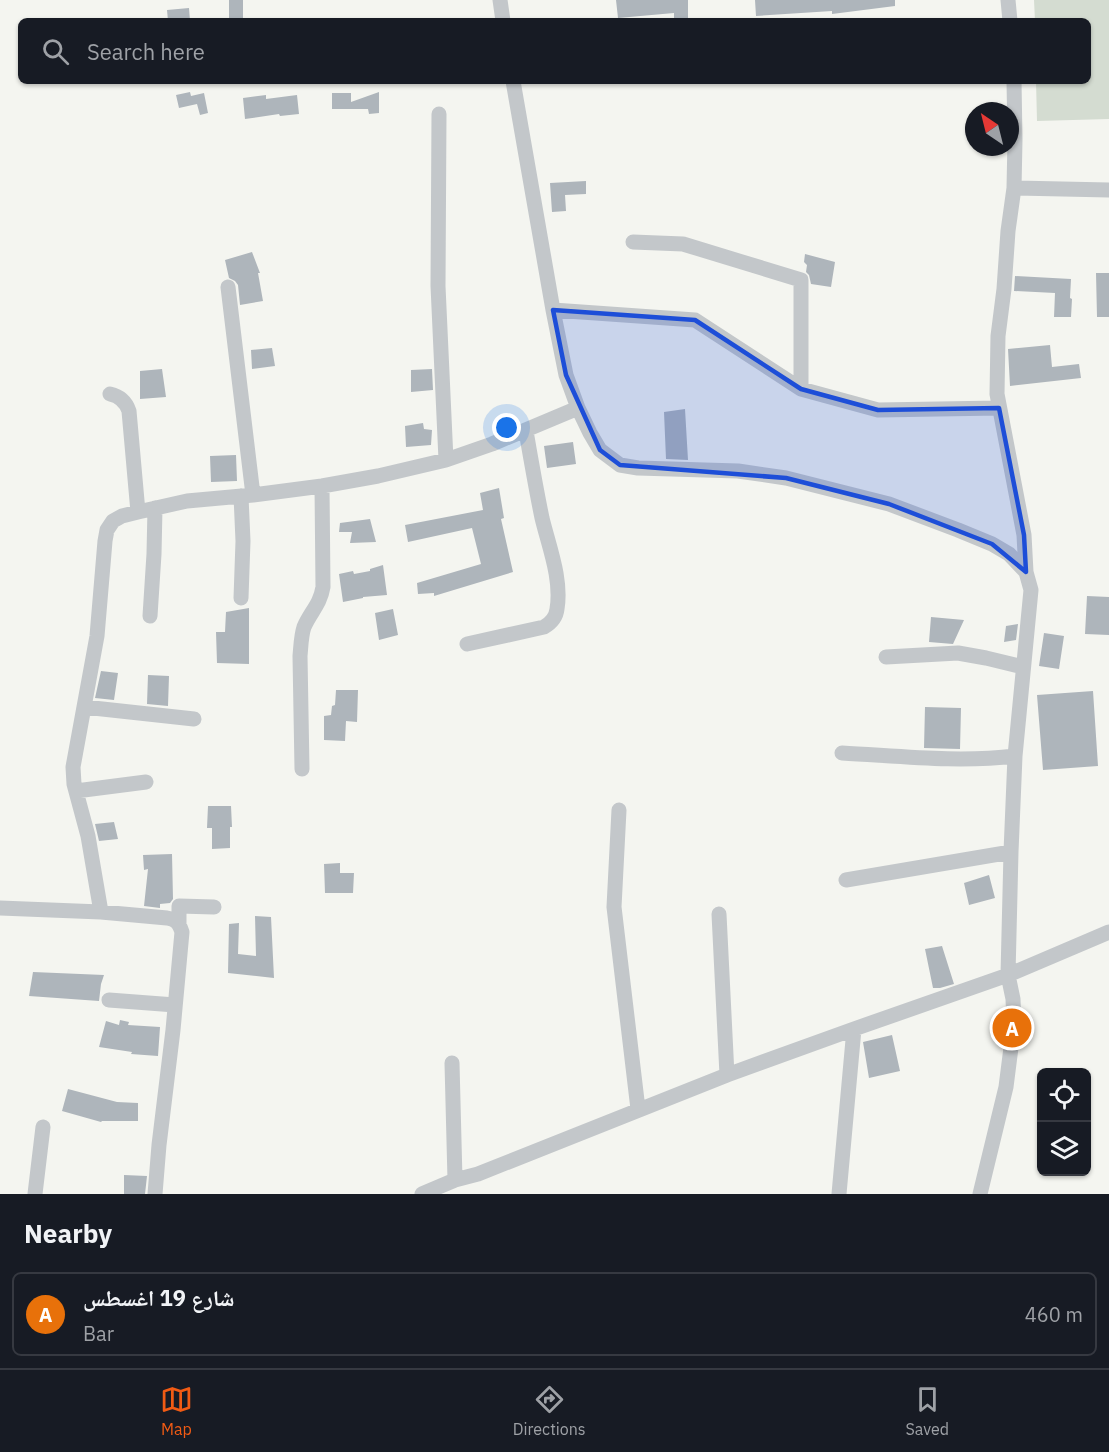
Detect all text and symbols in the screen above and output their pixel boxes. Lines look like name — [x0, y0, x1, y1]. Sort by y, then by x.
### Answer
search box — [18, 18, 1091, 84]
icon: search — [39, 35, 72, 68]
text: Search here — [87, 37, 205, 66]
north arrow — [965, 102, 1019, 156]
your location — [492, 413, 521, 442]
pin: A — [992, 1006, 1032, 1050]
map controls — [1037, 1068, 1091, 1176]
button: locate — [1037, 1068, 1091, 1122]
button: layers — [1037, 1122, 1091, 1176]
text: Nearby — [24, 1216, 112, 1250]
text: شارع 19 اغسطس — [83, 1283, 234, 1312]
text: A — [39, 1301, 52, 1328]
text: 460 m — [1025, 1301, 1083, 1328]
text: Bar — [83, 1320, 114, 1347]
tab: Map — [160, 1383, 193, 1439]
tab: Directions — [513, 1383, 586, 1439]
tab: Saved — [906, 1383, 949, 1439]

